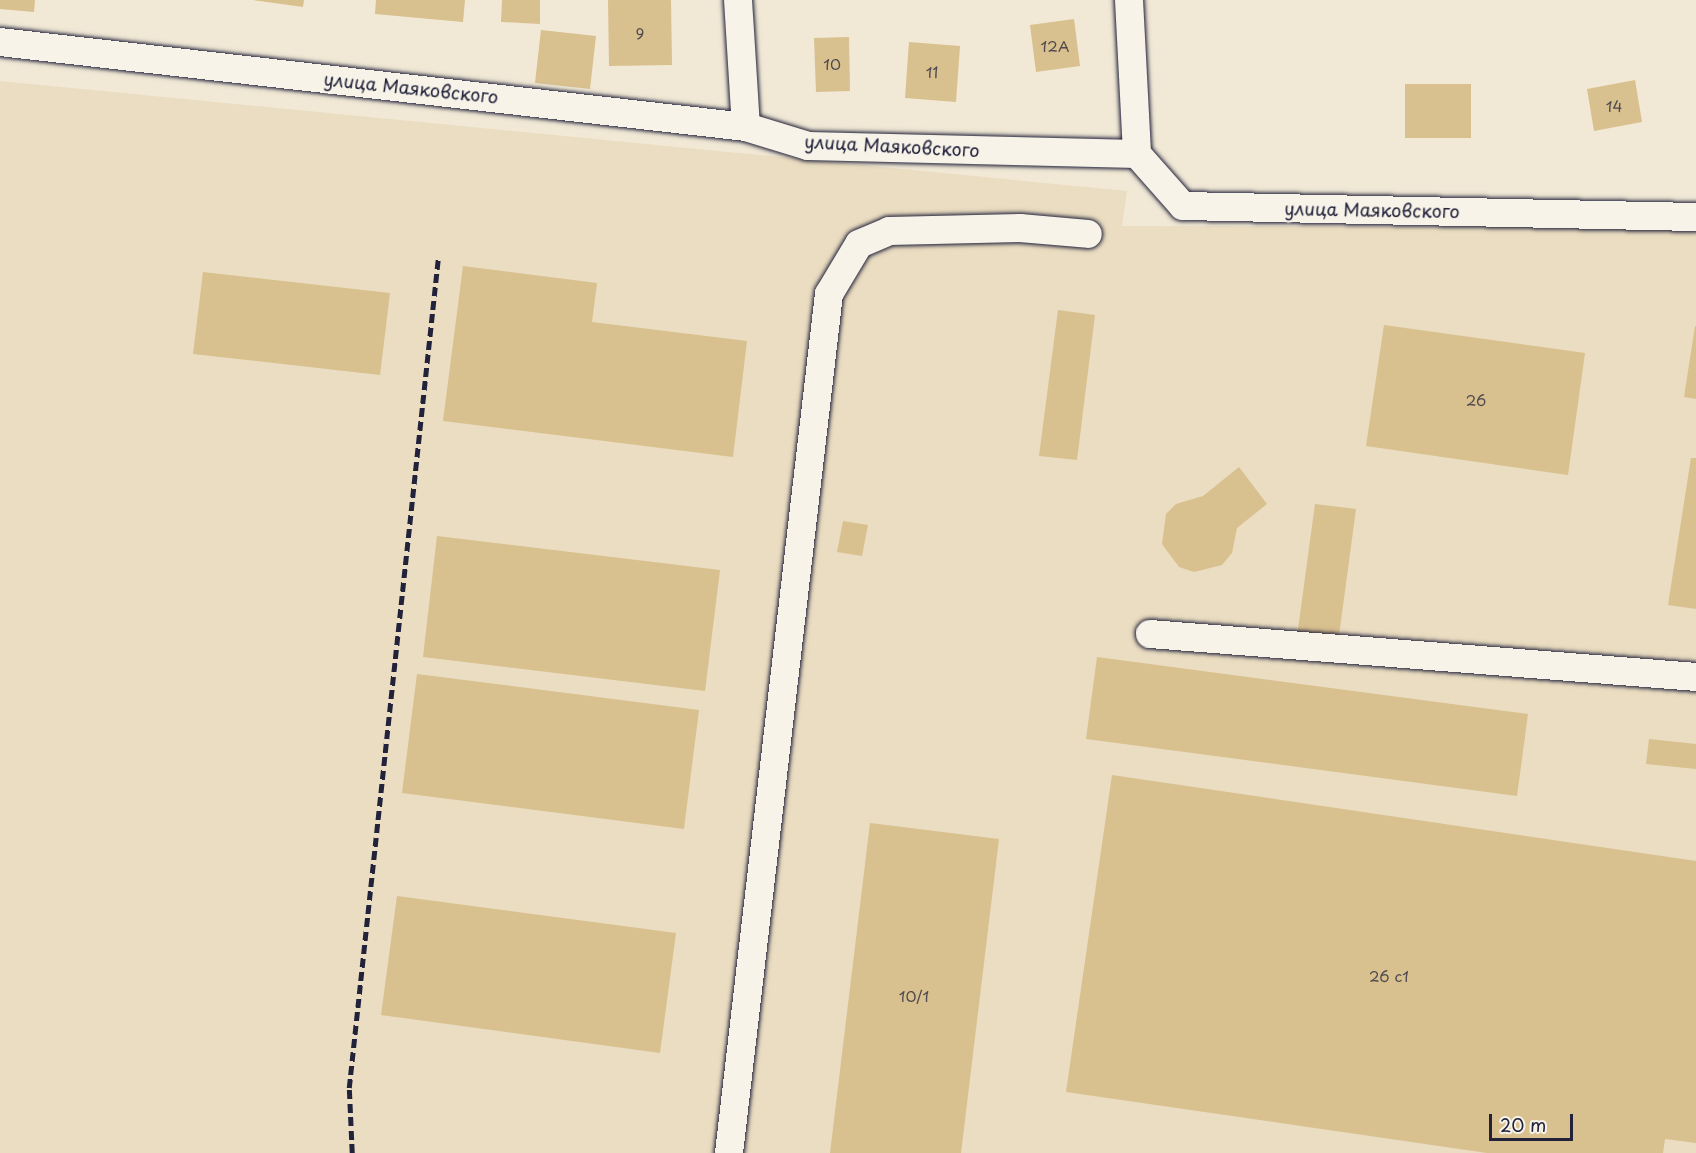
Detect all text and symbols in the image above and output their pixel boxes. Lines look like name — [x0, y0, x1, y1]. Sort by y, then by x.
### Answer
house number: 9 — [636, 24, 644, 42]
house number: 12А — [1041, 37, 1069, 55]
house number: 10 — [823, 55, 841, 73]
house number: 11 — [926, 63, 938, 81]
street label: улица Маяковского — [322, 68, 500, 108]
house number: 14 — [1606, 97, 1622, 115]
street label: улица Маяковского — [803, 131, 981, 161]
street label: улица Маяковского — [1284, 198, 1460, 222]
house number: 26 — [1466, 391, 1486, 409]
house number: 26 с1 — [1369, 967, 1409, 985]
house number: 10/1 — [899, 987, 929, 1005]
scale bar — [1492, 1102, 1576, 1140]
text: 20 m — [1500, 1111, 1546, 1138]

